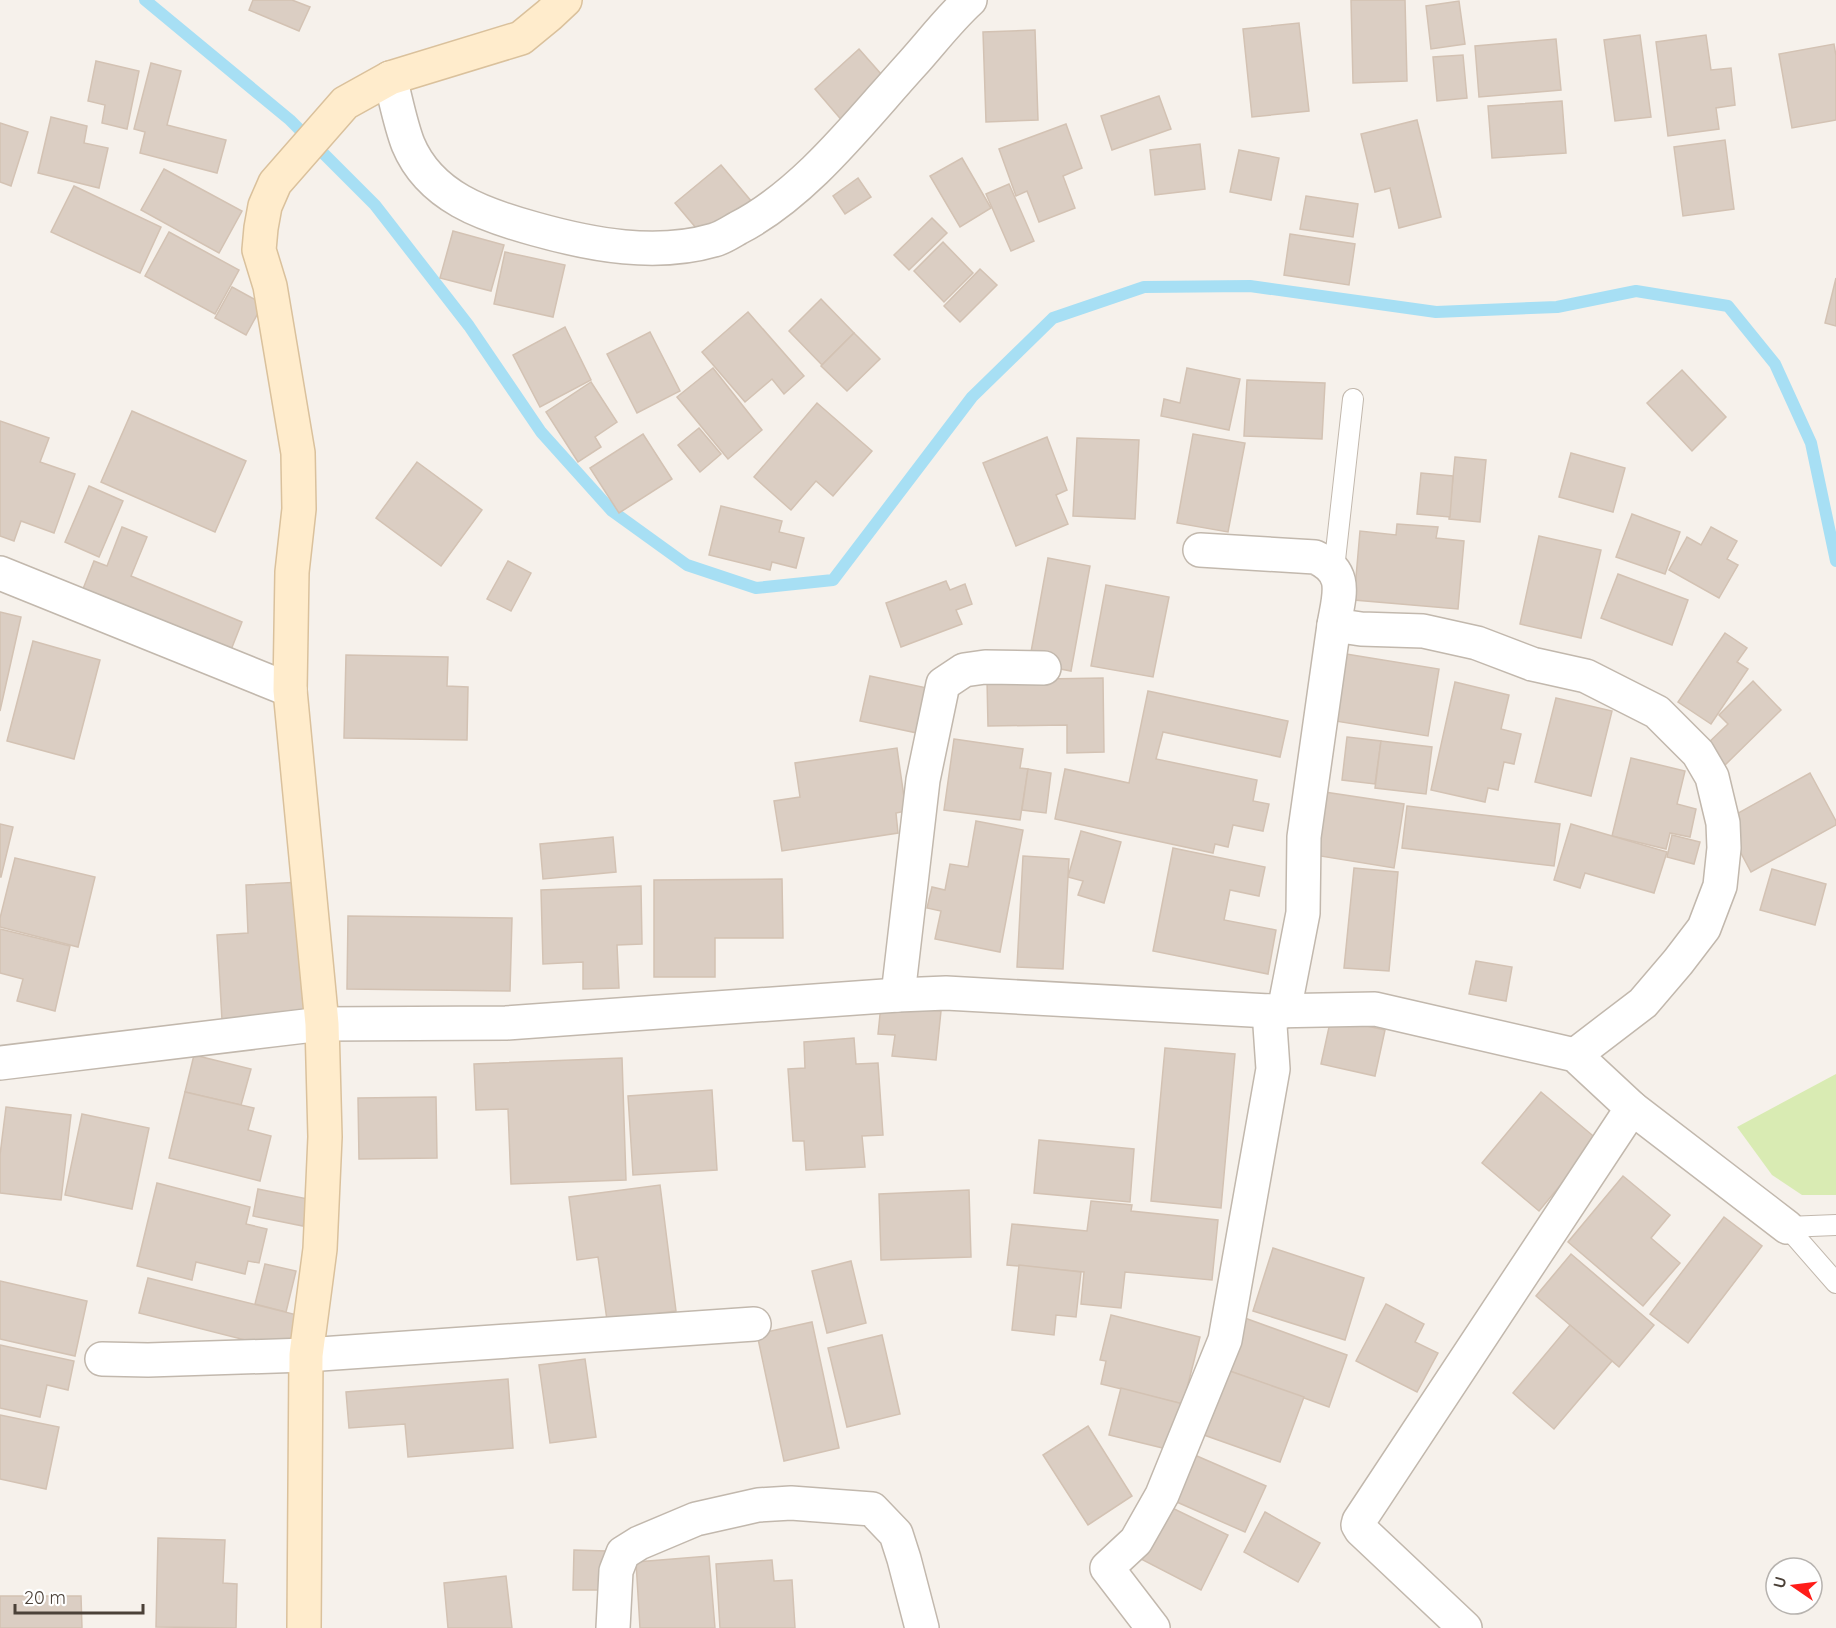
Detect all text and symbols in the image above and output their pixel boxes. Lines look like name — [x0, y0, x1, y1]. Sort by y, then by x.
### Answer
north arrow — [1764, 1556, 1824, 1616]
text: U — [1768, 1574, 1791, 1590]
scale bar — [15, 1577, 142, 1615]
text: 20 m — [24, 1586, 66, 1609]

